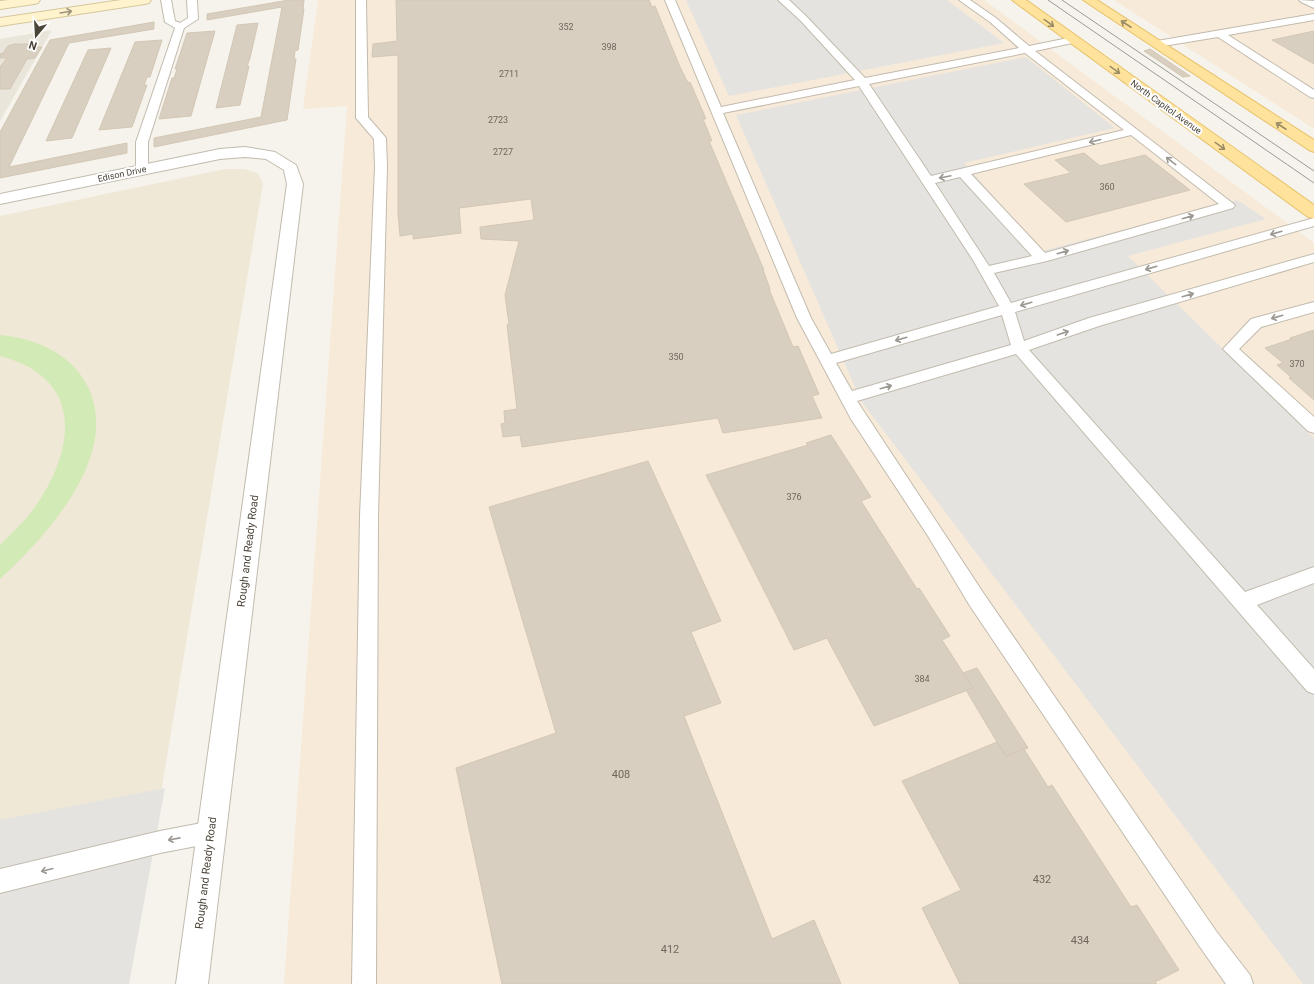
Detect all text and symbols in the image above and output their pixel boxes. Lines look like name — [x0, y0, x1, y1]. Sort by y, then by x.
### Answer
one-way arrow — [59, 8, 72, 16]
north arrow — [16, 16, 56, 56]
one-way arrow — [1044, 19, 1055, 27]
one-way arrow — [1121, 20, 1132, 28]
house number: 352 — [558, 22, 574, 32]
text: N — [27, 38, 39, 52]
house number: 398 — [601, 42, 617, 52]
one-way arrow — [1109, 66, 1120, 74]
house number: 2711 — [499, 69, 519, 79]
street label: North Capitol Avenue — [1129, 78, 1203, 136]
house number: 2723 — [488, 115, 508, 125]
one-way arrow — [1276, 122, 1287, 130]
one-way arrow — [1089, 137, 1102, 145]
one-way arrow — [1215, 142, 1226, 150]
house number: 2727 — [493, 147, 513, 157]
one-way arrow — [1166, 157, 1177, 165]
street label: Edison Drive — [97, 164, 147, 184]
one-way arrow — [939, 174, 952, 182]
house number: 360 — [1099, 182, 1115, 192]
one-way arrow — [1182, 213, 1195, 220]
one-way arrow — [1270, 230, 1283, 237]
one-way arrow — [1057, 248, 1070, 255]
one-way arrow — [1145, 265, 1158, 272]
one-way arrow — [1181, 291, 1194, 298]
one-way arrow — [1020, 301, 1033, 308]
one-way arrow — [1270, 314, 1283, 321]
one-way arrow — [1057, 328, 1069, 336]
one-way arrow — [895, 336, 908, 343]
house number: 350 — [668, 352, 684, 362]
house number: 370 — [1289, 359, 1305, 369]
one-way arrow — [879, 383, 892, 390]
house number: 376 — [786, 492, 802, 502]
street label: Rough and Ready Road — [235, 494, 261, 608]
house number: 384 — [914, 674, 930, 684]
house number: 408 — [612, 768, 630, 781]
street label: Rough and Ready Road — [193, 816, 219, 930]
one-way arrow — [167, 836, 180, 844]
one-way arrow — [41, 866, 54, 874]
house number: 432 — [1033, 873, 1051, 886]
house number: 434 — [1071, 934, 1089, 947]
house number: 412 — [661, 943, 679, 956]

